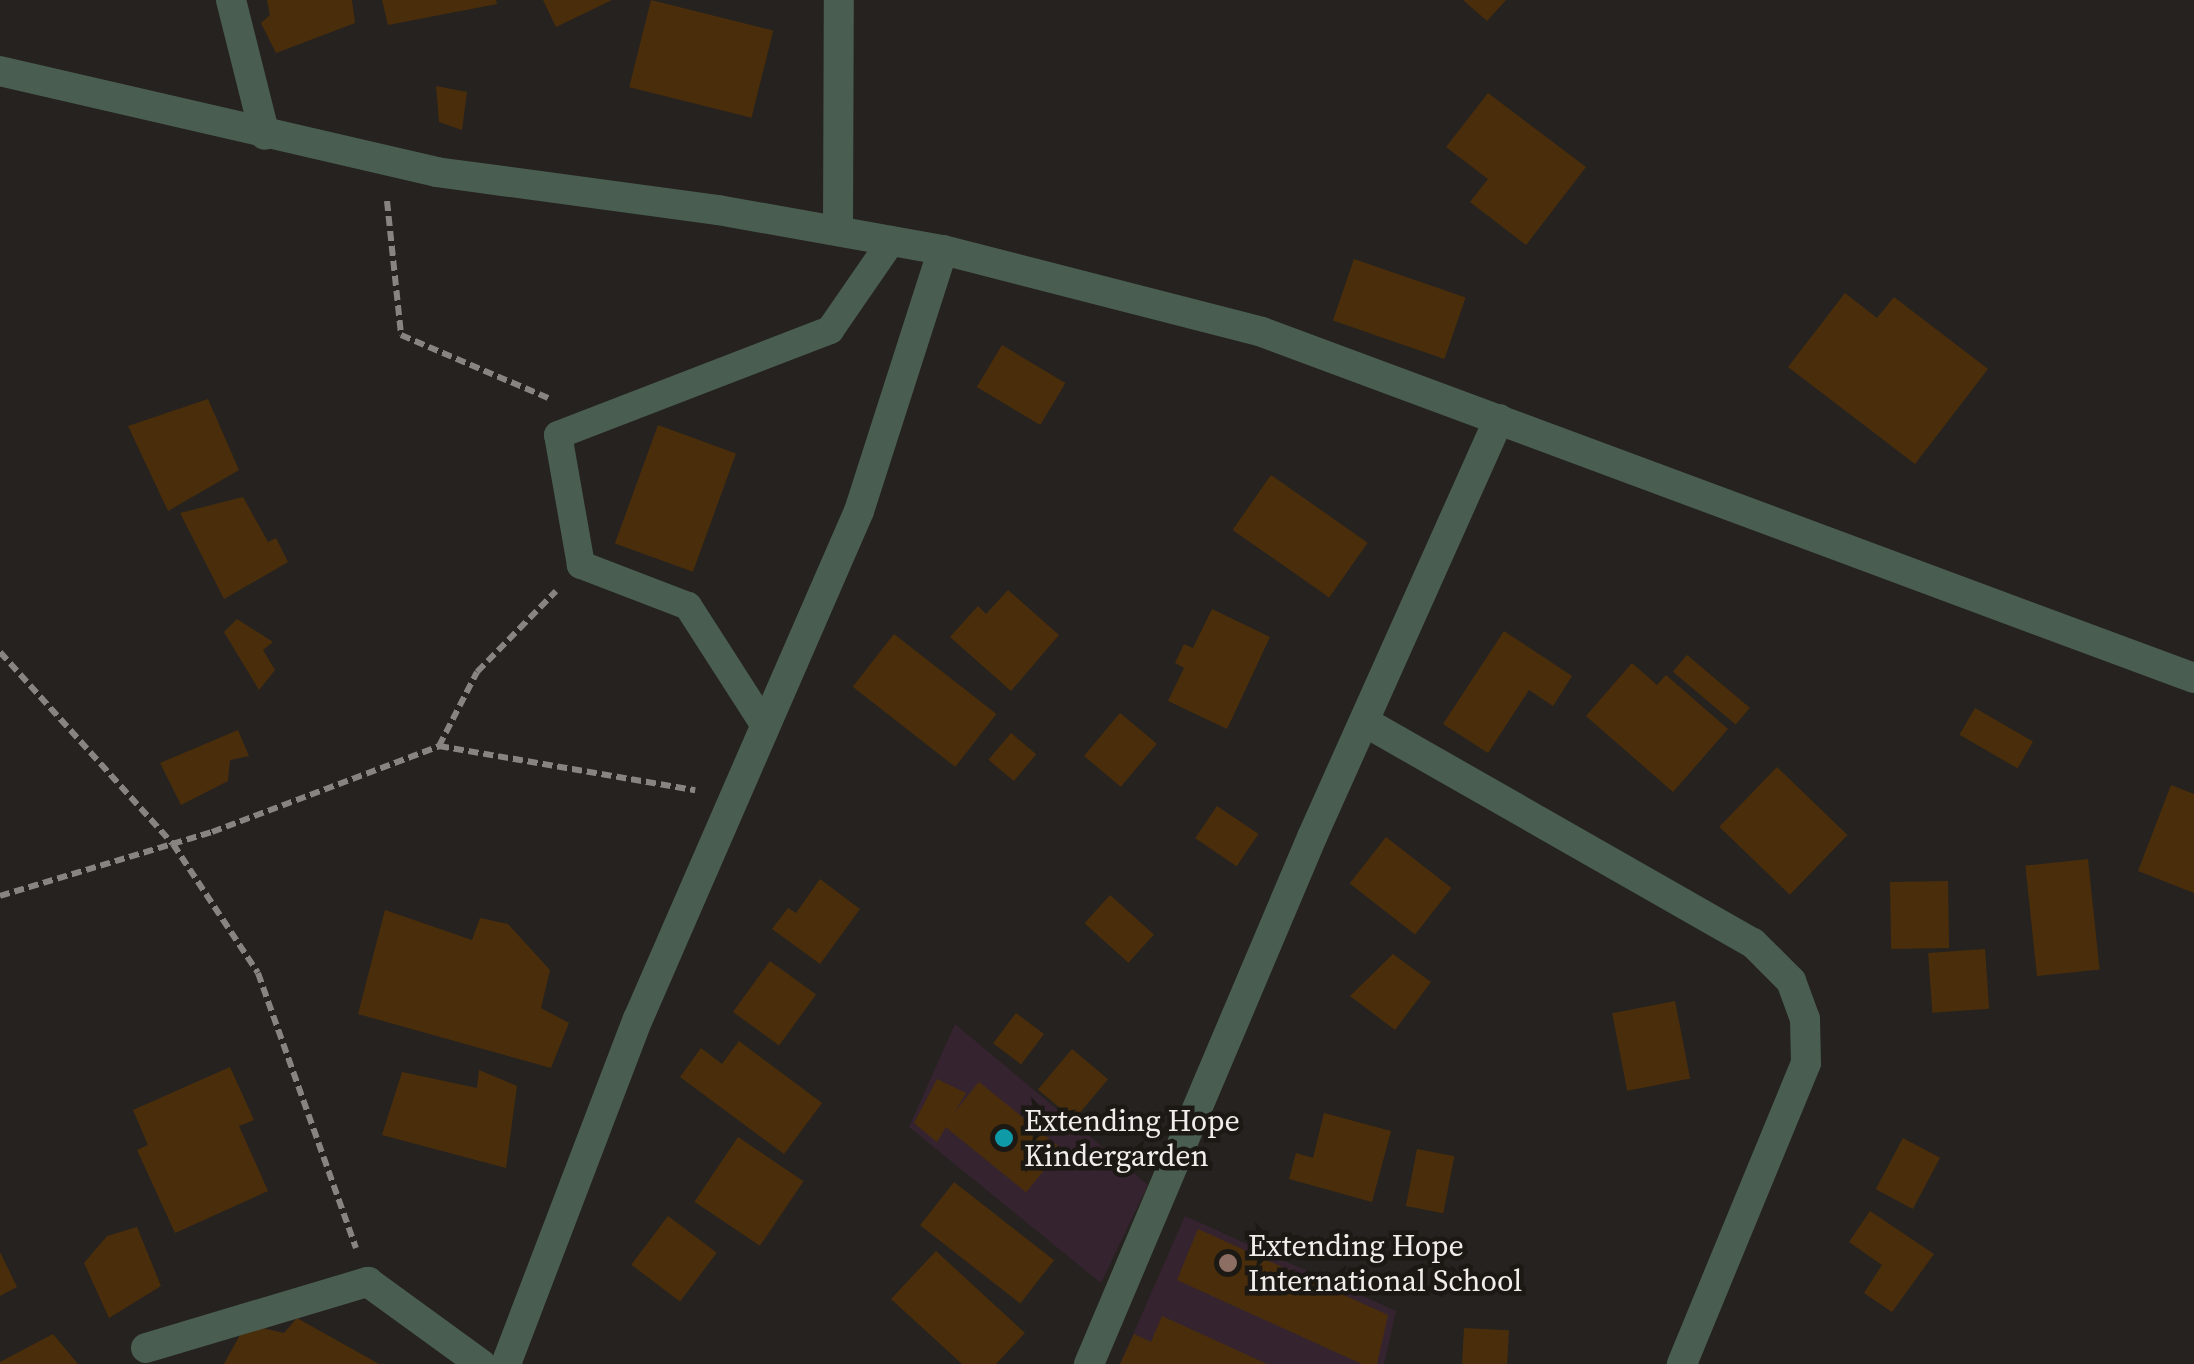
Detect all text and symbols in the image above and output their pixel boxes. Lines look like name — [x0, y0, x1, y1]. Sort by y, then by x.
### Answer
place label: Extending Hope Kindergarden — [1024, 1103, 1240, 1174]
marker: Extending Hope Kindergarden — [993, 1127, 1015, 1149]
place label: Extending Hope International School — [1248, 1228, 1522, 1298]
marker: Extending Hope International School — [1217, 1252, 1239, 1274]

